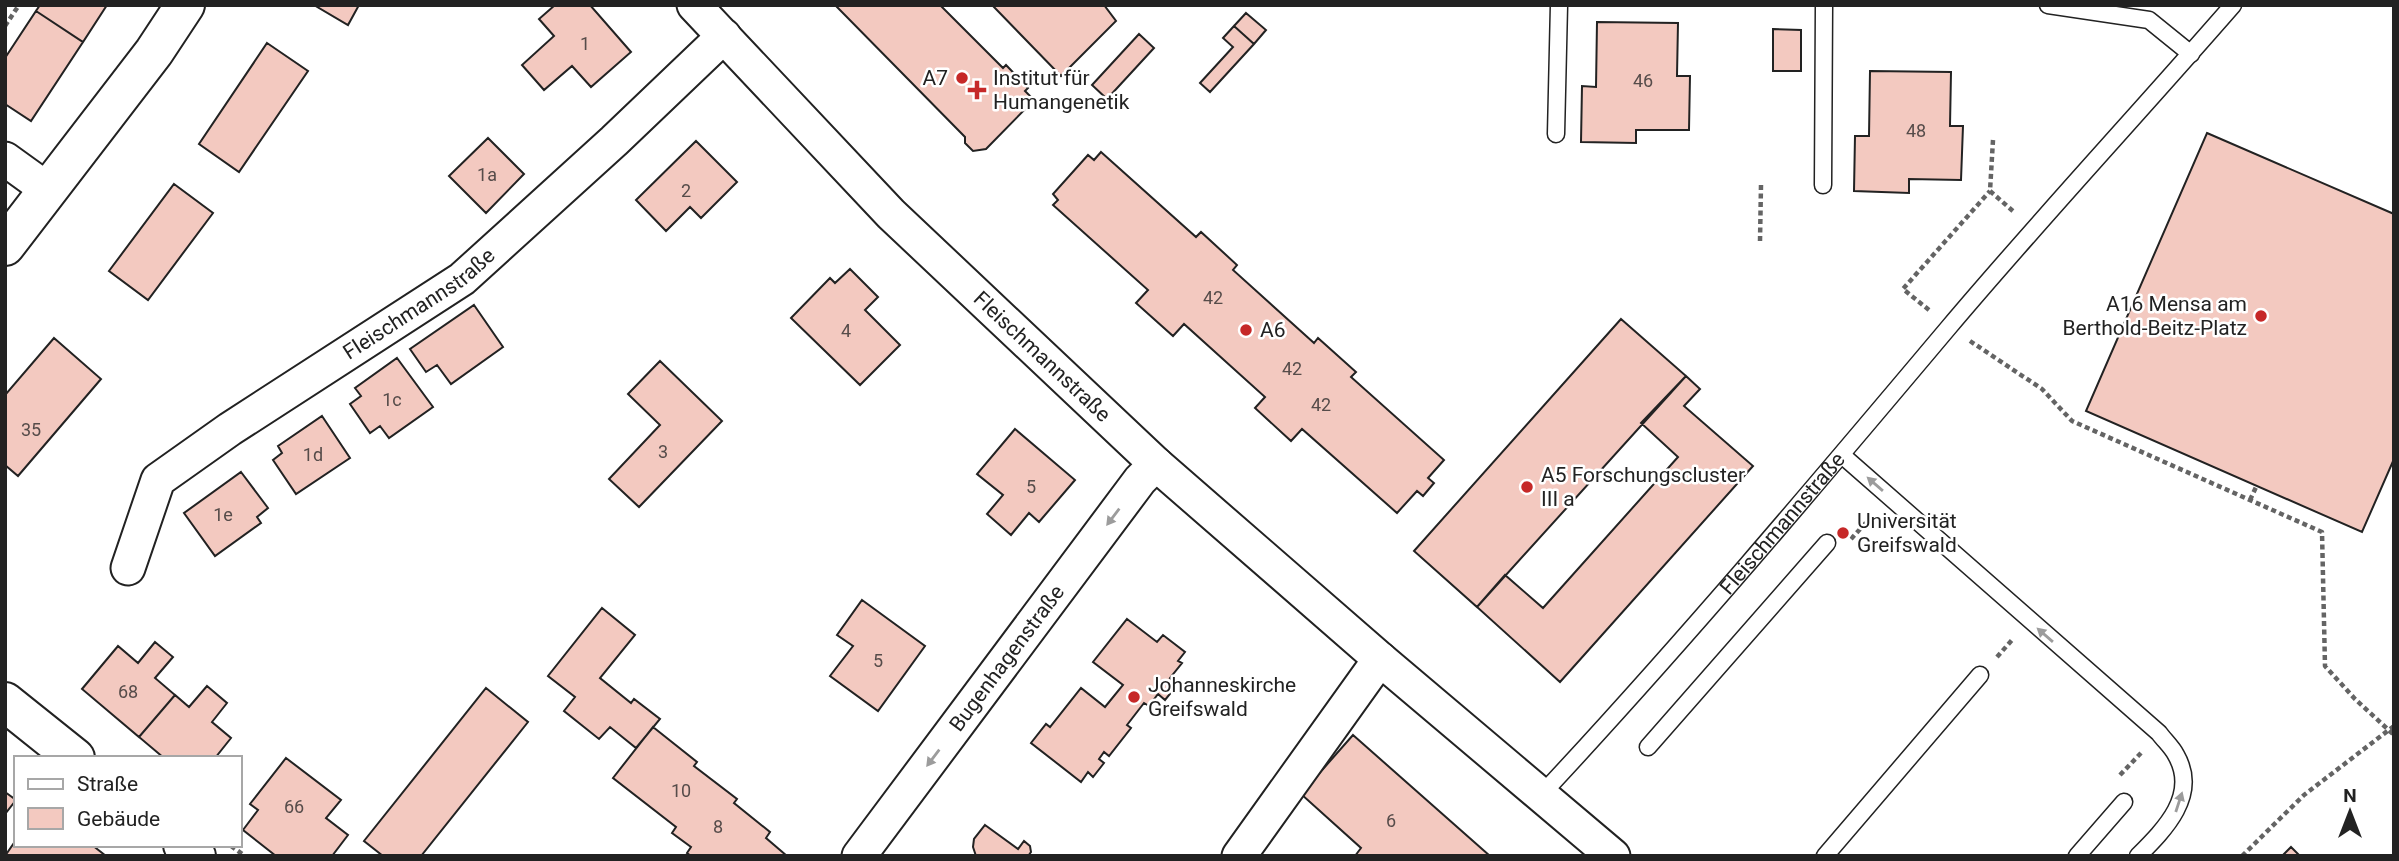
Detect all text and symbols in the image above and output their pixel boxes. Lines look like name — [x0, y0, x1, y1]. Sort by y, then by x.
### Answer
house number: 1 — [580, 33, 590, 54]
place label: A7 — [922, 66, 948, 90]
place label: Institut für Humangenetik — [993, 66, 1130, 114]
marker: A7 — [954, 70, 970, 86]
house number: 46 — [1633, 70, 1653, 91]
marker: Institut für Humangenetik — [967, 80, 987, 100]
house number: 48 — [1906, 120, 1926, 141]
house number: 1a — [477, 164, 497, 185]
house number: 2 — [681, 180, 691, 201]
street label: Fleischmannstraße — [339, 243, 500, 365]
street label: Fleischmannstraße — [969, 286, 1115, 427]
house number: 42 — [1203, 287, 1223, 308]
place label: A16 Mensa am Berthold-Beitz-Platz — [2063, 292, 2247, 340]
marker: A16 Mensa am Berthold-Beitz-Platz — [2253, 308, 2269, 324]
place label: A6 — [1260, 318, 1286, 342]
house number: 4 — [841, 320, 851, 341]
marker: A6 — [1238, 322, 1254, 338]
house number: 42 — [1282, 358, 1302, 379]
house number: 1c — [382, 389, 402, 410]
house number: 42 — [1311, 394, 1331, 415]
house number: 35 — [21, 419, 41, 440]
house number: 3 — [658, 441, 668, 462]
house number: 1d — [303, 444, 323, 465]
street label: Fleischmannstraße — [1715, 448, 1850, 599]
place label: A5 Forschungscluster III a — [1541, 463, 1745, 511]
house number: 5 — [1026, 476, 1036, 497]
one-way arrow — [1866, 476, 1884, 492]
marker: A5 Forschungscluster III a — [1519, 479, 1535, 495]
house number: 1e — [213, 504, 233, 525]
one-way arrow — [1105, 507, 1120, 525]
place label: Universität Greifswald — [1857, 509, 1957, 557]
marker: Universität Greifswald — [1835, 525, 1851, 541]
street label: Bugenhagenstraße — [944, 580, 1069, 736]
one-way arrow — [2037, 628, 2054, 643]
house number: 5 — [873, 650, 883, 671]
place label: Johanneskirche Greifswald — [1148, 673, 1296, 721]
house number: 68 — [118, 681, 138, 702]
marker: Johanneskirche Greifswald — [1126, 689, 1142, 705]
one-way arrow — [926, 749, 940, 767]
legend — [14, 756, 242, 847]
text: Straße — [77, 772, 138, 796]
north arrow — [2315, 777, 2385, 847]
house number: 10 — [671, 780, 691, 801]
text: N — [2343, 784, 2357, 807]
one-way arrow — [2174, 792, 2184, 813]
house number: 66 — [284, 796, 304, 817]
text: Gebäude — [77, 807, 160, 831]
house number: 6 — [1386, 810, 1396, 831]
house number: 8 — [713, 816, 723, 837]

